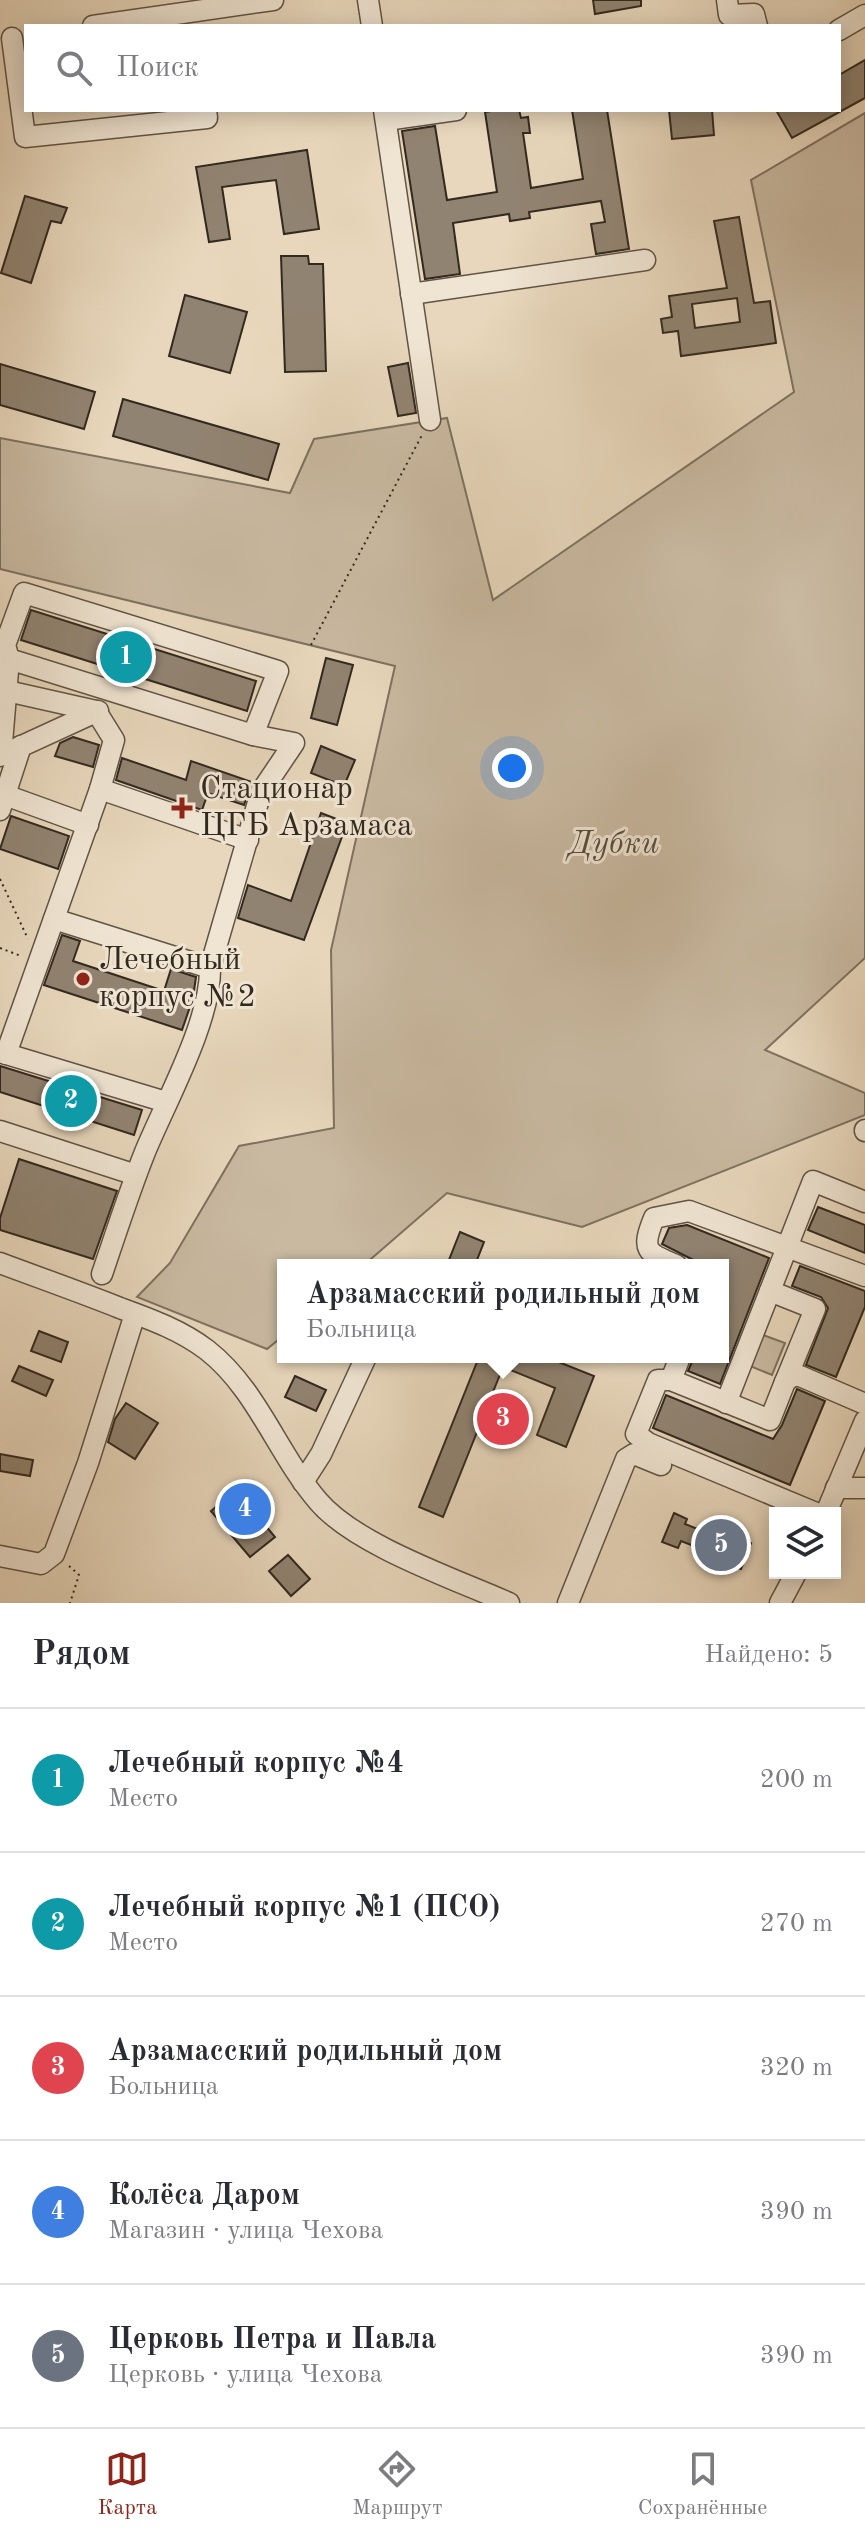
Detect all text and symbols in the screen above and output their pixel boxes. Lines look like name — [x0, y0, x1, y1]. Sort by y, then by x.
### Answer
search box — [24, 24, 841, 112]
icon: search — [52, 46, 96, 90]
text: Поиск — [116, 53, 199, 83]
pin: 1 — [100, 627, 152, 687]
your location — [492, 748, 532, 788]
place label: Стационар ЦГБ Арзамаса — [200, 774, 413, 843]
marker: Стационар ЦГБ Арзамаса — [171, 797, 193, 819]
park label: Дубки — [565, 829, 659, 861]
place label: Лечебный корпус №2 — [99, 945, 256, 1014]
marker: Лечебный корпус №2 — [74, 970, 92, 988]
pin: 2 — [45, 1071, 97, 1131]
popup — [277, 1259, 729, 1363]
text: Арзамасский родильный дом — [306, 1280, 700, 1310]
text: Больница — [306, 1317, 416, 1343]
pin: 3 — [477, 1389, 529, 1449]
pin: 4 — [219, 1479, 271, 1539]
map controls — [769, 1507, 841, 1579]
button: layers — [769, 1507, 841, 1579]
pin: 5 — [695, 1515, 747, 1575]
text: Рядом — [32, 1638, 131, 1672]
text: Найдено: 5 — [704, 1642, 833, 1668]
text: Лечебный корпус №4 — [108, 1749, 404, 1779]
text: 1 — [50, 1767, 66, 1793]
text: 200 m — [760, 1767, 833, 1793]
text: Место — [108, 1786, 178, 1812]
text: Лечебный корпус №1 (ПСО) — [108, 1893, 500, 1923]
text: 2 — [50, 1911, 66, 1937]
text: 270 m — [760, 1911, 833, 1937]
text: Место — [108, 1930, 178, 1956]
text: Арзамасский родильный дом — [108, 2037, 502, 2067]
text: 3 — [50, 2055, 66, 2081]
text: 320 m — [760, 2055, 833, 2081]
text: Больница — [108, 2074, 219, 2100]
text: Колёса Даром — [108, 2181, 300, 2211]
text: 4 — [50, 2199, 66, 2225]
text: 390 m — [760, 2199, 833, 2225]
text: Магазин · улица Чехова — [108, 2218, 383, 2244]
text: Церковь Петра и Павла — [108, 2325, 436, 2355]
text: 5 — [50, 2343, 66, 2369]
text: 390 m — [760, 2343, 833, 2369]
text: Церковь · улица Чехова — [108, 2362, 383, 2388]
tab: Карта — [98, 2447, 157, 2522]
tab: Маршрут — [352, 2447, 443, 2522]
tab: Сохранённые — [638, 2447, 767, 2522]

